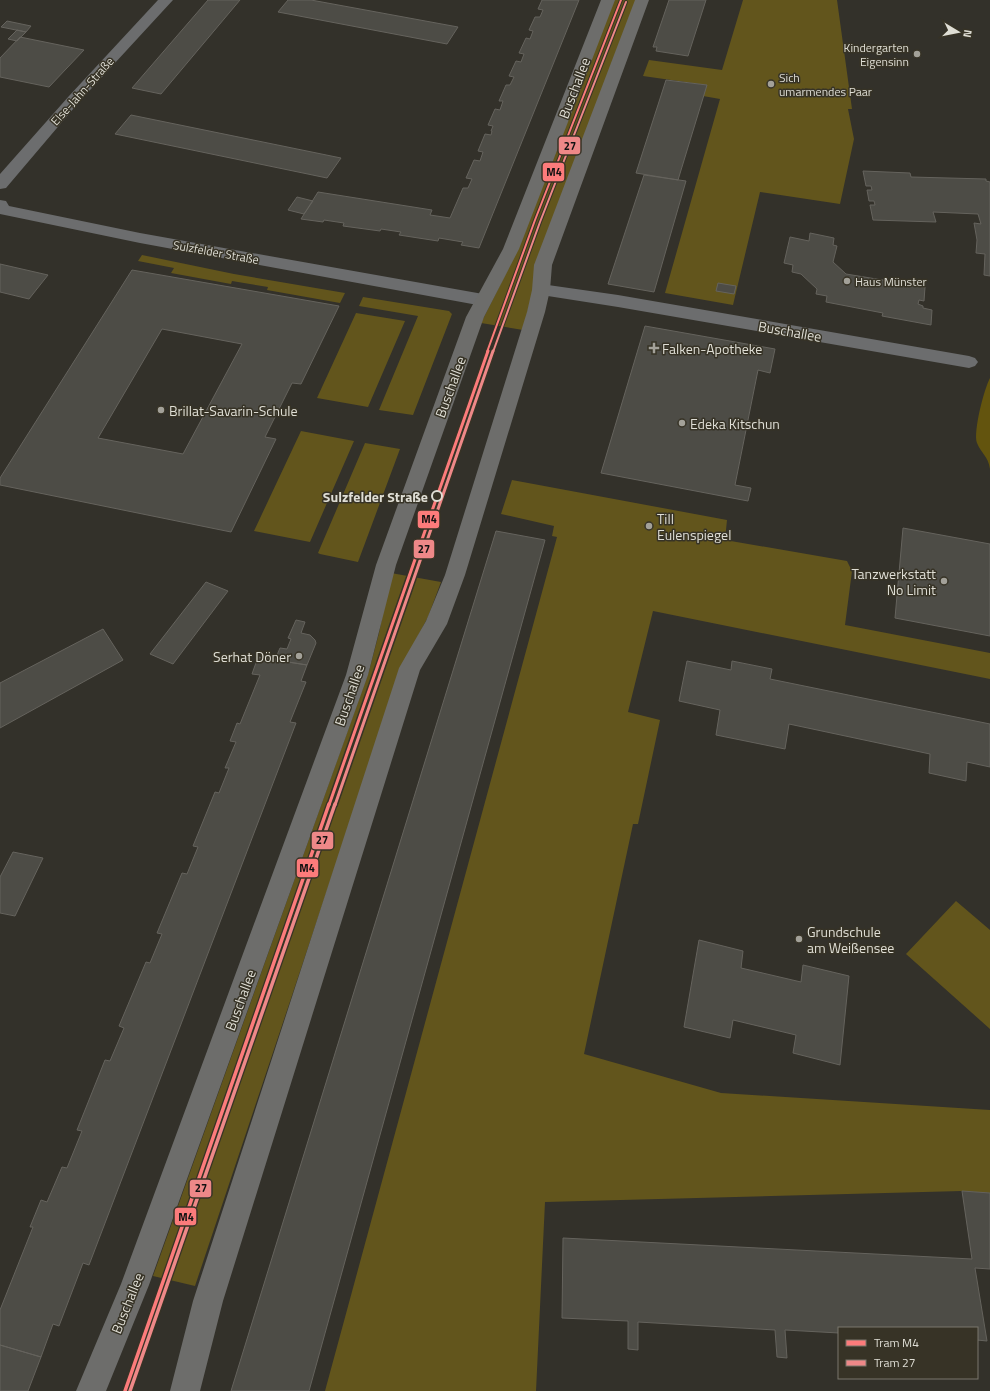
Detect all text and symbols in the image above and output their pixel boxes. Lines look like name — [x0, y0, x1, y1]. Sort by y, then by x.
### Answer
north arrow — [938, 12, 978, 52]
text: N — [959, 29, 976, 39]
place label: Kindergarten Eigensinn — [844, 38, 909, 71]
marker: Kindergarten Eigensinn — [912, 49, 922, 59]
street label: Else-Jahn-Straße — [46, 52, 118, 130]
street label: Buschallee — [553, 54, 595, 122]
place label: Sich umarmendes Paar — [779, 68, 872, 101]
marker: Sich umarmendes Paar — [766, 79, 776, 89]
line badge: 27 — [558, 136, 581, 155]
text: 27 — [564, 138, 576, 154]
line badge: M4 — [542, 162, 565, 182]
text: M4 — [546, 164, 562, 180]
street label: Sulzfelder Straße — [172, 235, 260, 269]
place label: Haus Münster — [855, 272, 927, 291]
marker: Haus Münster — [842, 276, 852, 286]
street label: Buschallee — [757, 315, 823, 347]
place label: Falken-Apotheke — [662, 338, 762, 359]
marker: Falken-Apotheke — [649, 343, 659, 353]
street label: Buschallee — [429, 353, 471, 421]
place label: Brillat-Savarin-Schule — [169, 400, 298, 421]
marker: Brillat-Savarin-Schule — [156, 405, 166, 415]
place label: Edeka Kitschun — [690, 413, 780, 434]
marker: Edeka Kitschun — [677, 418, 687, 428]
place label: Sulzfelder Straße — [323, 486, 428, 507]
marker: Sulzfelder Straße — [431, 490, 443, 502]
place label: Till Eulenspiegel — [657, 508, 731, 545]
line badge: M4 — [417, 510, 440, 529]
text: M4 — [421, 511, 437, 527]
marker: Till Eulenspiegel — [644, 521, 654, 531]
line badge: 27 — [413, 539, 435, 559]
text: 27 — [418, 541, 430, 557]
place label: Tanzwerkstatt No Limit — [851, 563, 936, 600]
marker: Tanzwerkstatt No Limit — [939, 576, 949, 586]
place label: Serhat Döner — [213, 646, 291, 667]
marker: Serhat Döner — [294, 651, 304, 661]
street label: Buschallee — [329, 661, 369, 729]
line badge: 27 — [311, 831, 334, 850]
text: 27 — [316, 832, 328, 848]
line badge: M4 — [296, 858, 319, 878]
text: M4 — [299, 860, 315, 876]
place label: Grundschule am Weißensee — [807, 921, 894, 958]
marker: Grundschule am Weißensee — [794, 934, 804, 944]
street label: Buschallee — [219, 966, 261, 1034]
line badge: 27 — [189, 1179, 212, 1198]
text: 27 — [195, 1180, 207, 1196]
line badge: M4 — [174, 1207, 197, 1226]
text: M4 — [178, 1209, 194, 1225]
street label: Buschallee — [105, 1269, 149, 1337]
legend — [838, 1327, 978, 1379]
text: Tram M4 — [874, 1333, 919, 1352]
text: Tram 27 — [874, 1353, 916, 1372]

